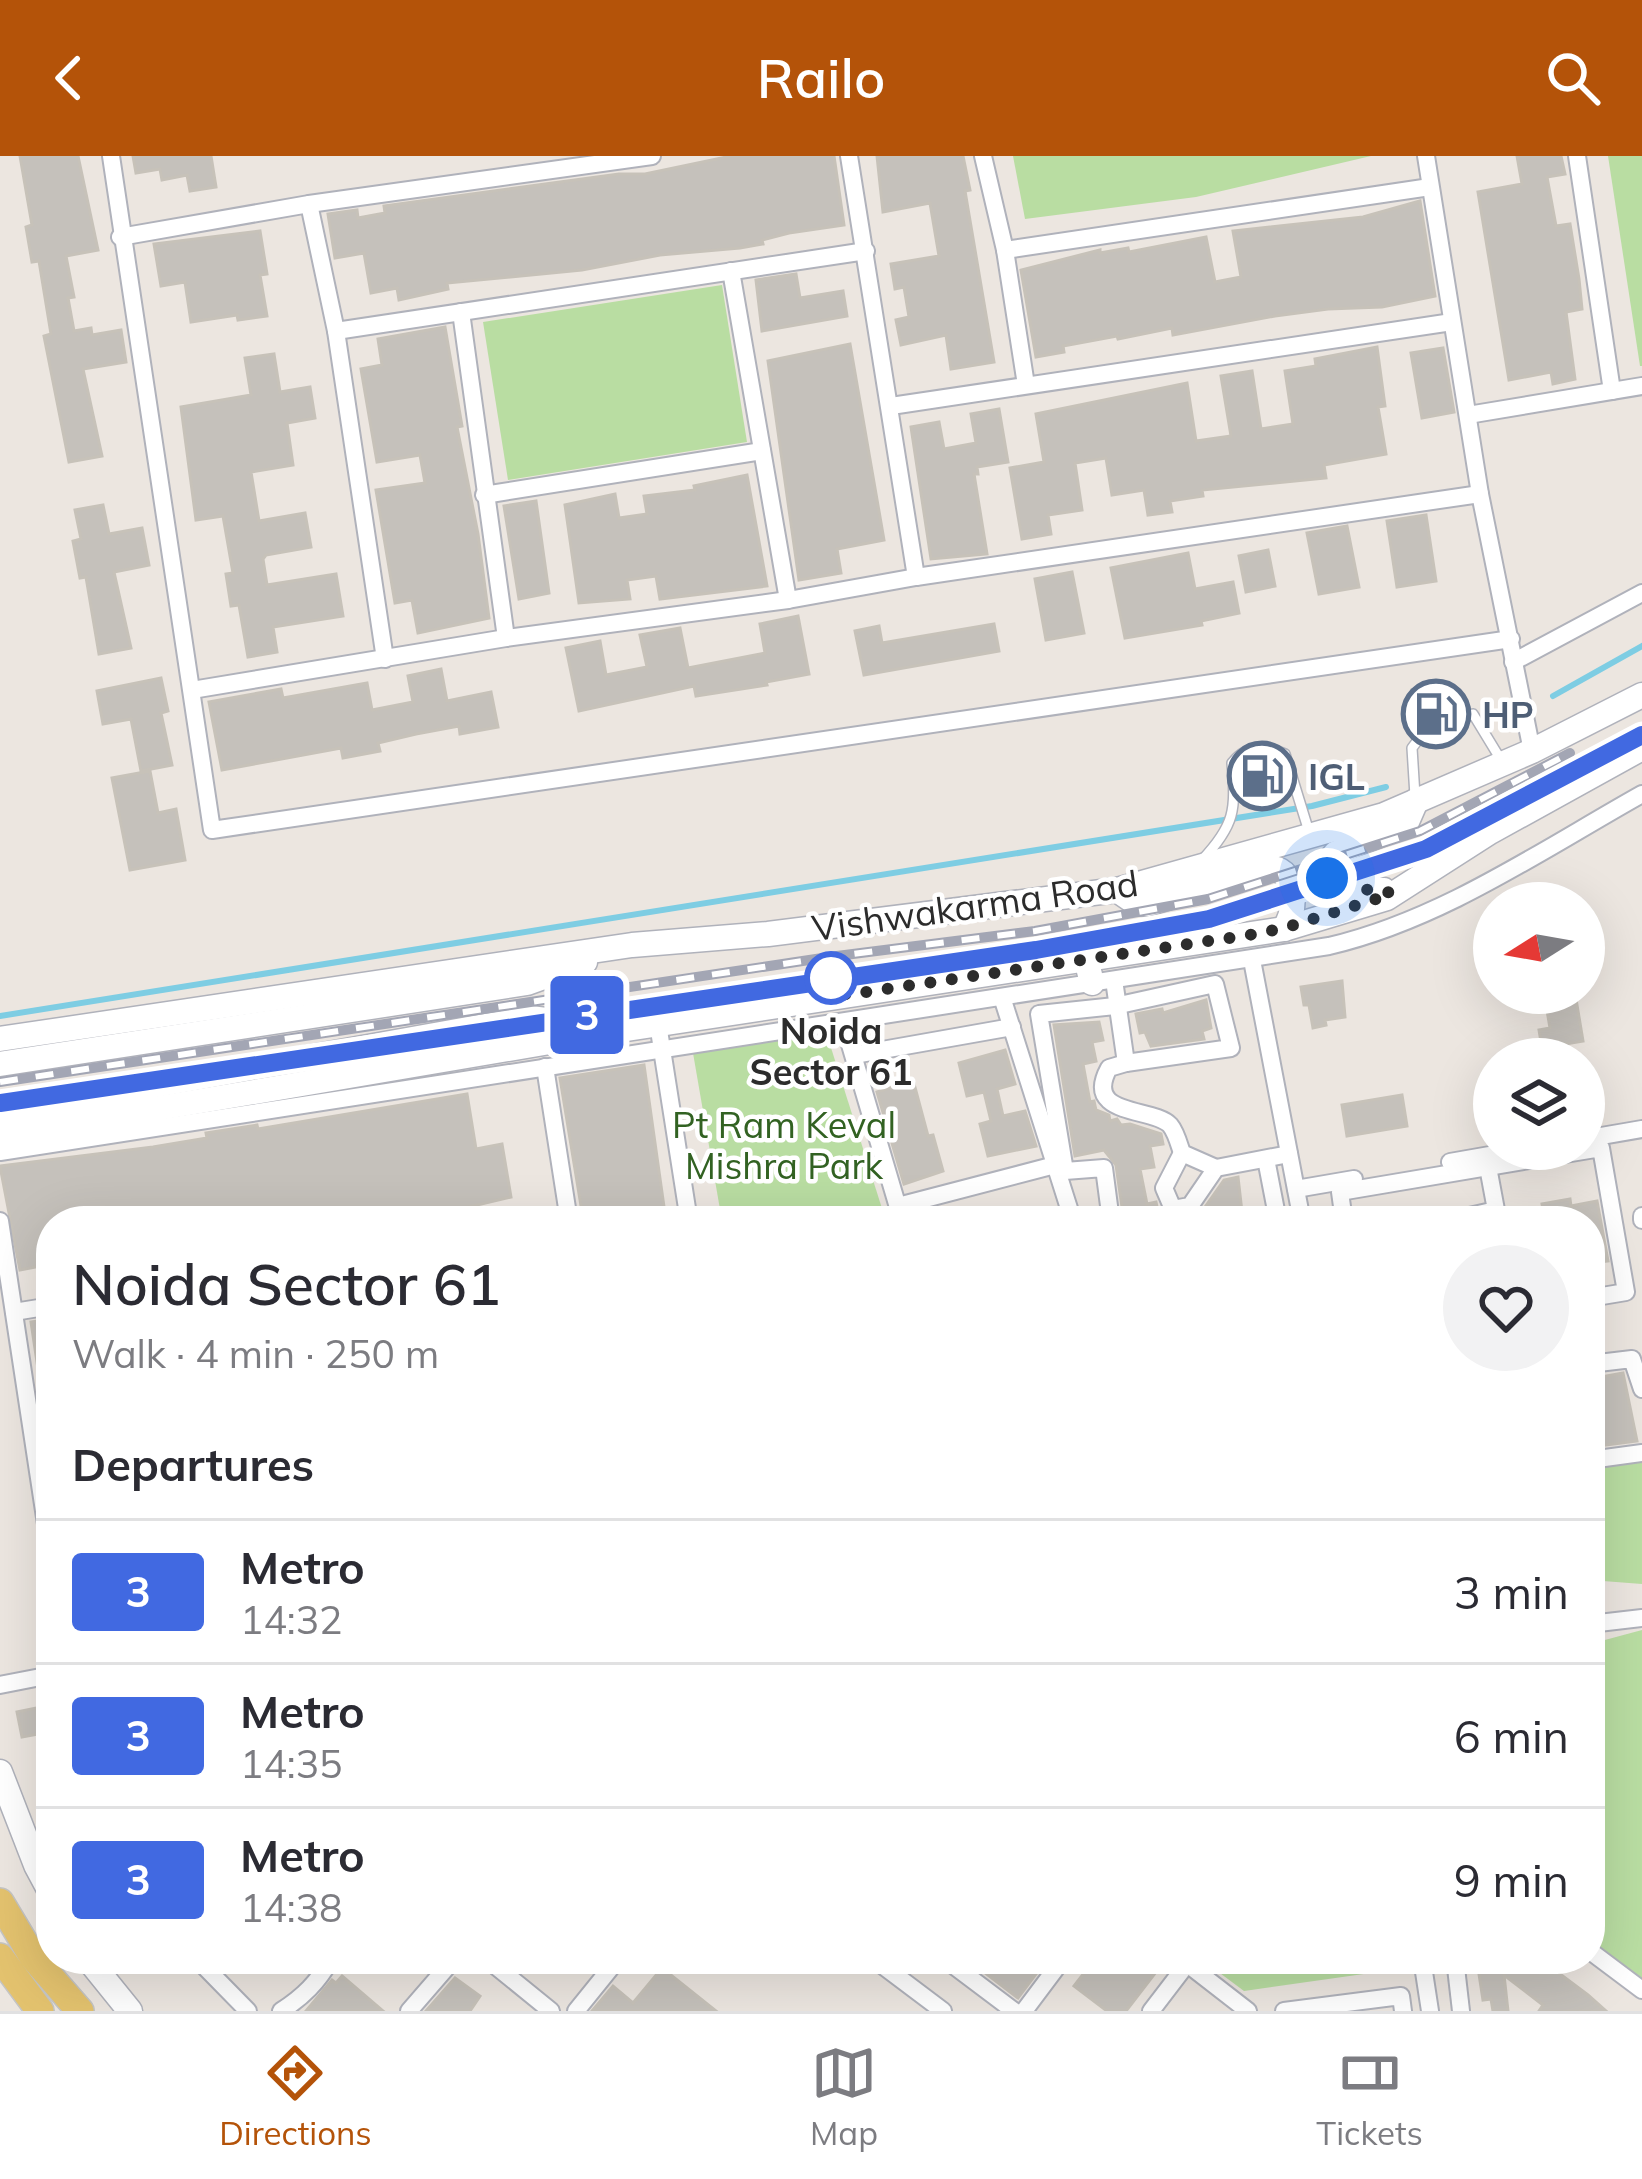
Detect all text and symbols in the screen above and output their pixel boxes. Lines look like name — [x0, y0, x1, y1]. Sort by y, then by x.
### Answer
text: Railo — [757, 44, 885, 112]
icon: back — [36, 45, 102, 111]
icon: search — [1540, 45, 1606, 111]
fuel station icon: HP — [1401, 679, 1471, 749]
place label: HP — [1482, 692, 1534, 737]
fuel station icon: IGL — [1227, 741, 1297, 811]
place label: IGL — [1308, 754, 1365, 799]
your location — [1297, 848, 1357, 908]
street label: Vishwakarma Road — [809, 860, 1141, 950]
north arrow — [1473, 882, 1605, 1014]
map controls — [1473, 882, 1605, 1170]
marker: Noida Sector 61 — [806, 953, 856, 1003]
line badge: 3 — [548, 976, 626, 1054]
text: 3 — [574, 988, 600, 1041]
place label: Noida Sector 61 — [749, 1008, 913, 1094]
button: layers — [1473, 1038, 1605, 1170]
park label: Pt Ram Keval Mishra Park — [672, 1102, 896, 1188]
button: heart — [1443, 1245, 1569, 1371]
text: Noida Sector 61 — [72, 1248, 501, 1319]
text: Walk · 4 min · 250 m — [72, 1329, 439, 1378]
text: Departures — [72, 1436, 314, 1492]
text: Metro — [240, 1539, 365, 1595]
text: 3 min — [1454, 1564, 1569, 1620]
text: 3 — [125, 1565, 151, 1618]
text: 14:32 — [240, 1595, 343, 1644]
text: Metro — [240, 1683, 365, 1739]
text: 6 min — [1454, 1708, 1569, 1764]
text: 3 — [125, 1709, 151, 1762]
text: 14:35 — [240, 1739, 343, 1788]
text: Metro — [240, 1827, 365, 1883]
text: 9 min — [1454, 1852, 1569, 1908]
text: 3 — [125, 1853, 151, 1906]
text: 14:38 — [240, 1883, 343, 1932]
tab: Directions — [219, 2040, 372, 2153]
tab: Map — [810, 2040, 878, 2153]
tab: Tickets — [1316, 2040, 1423, 2153]

